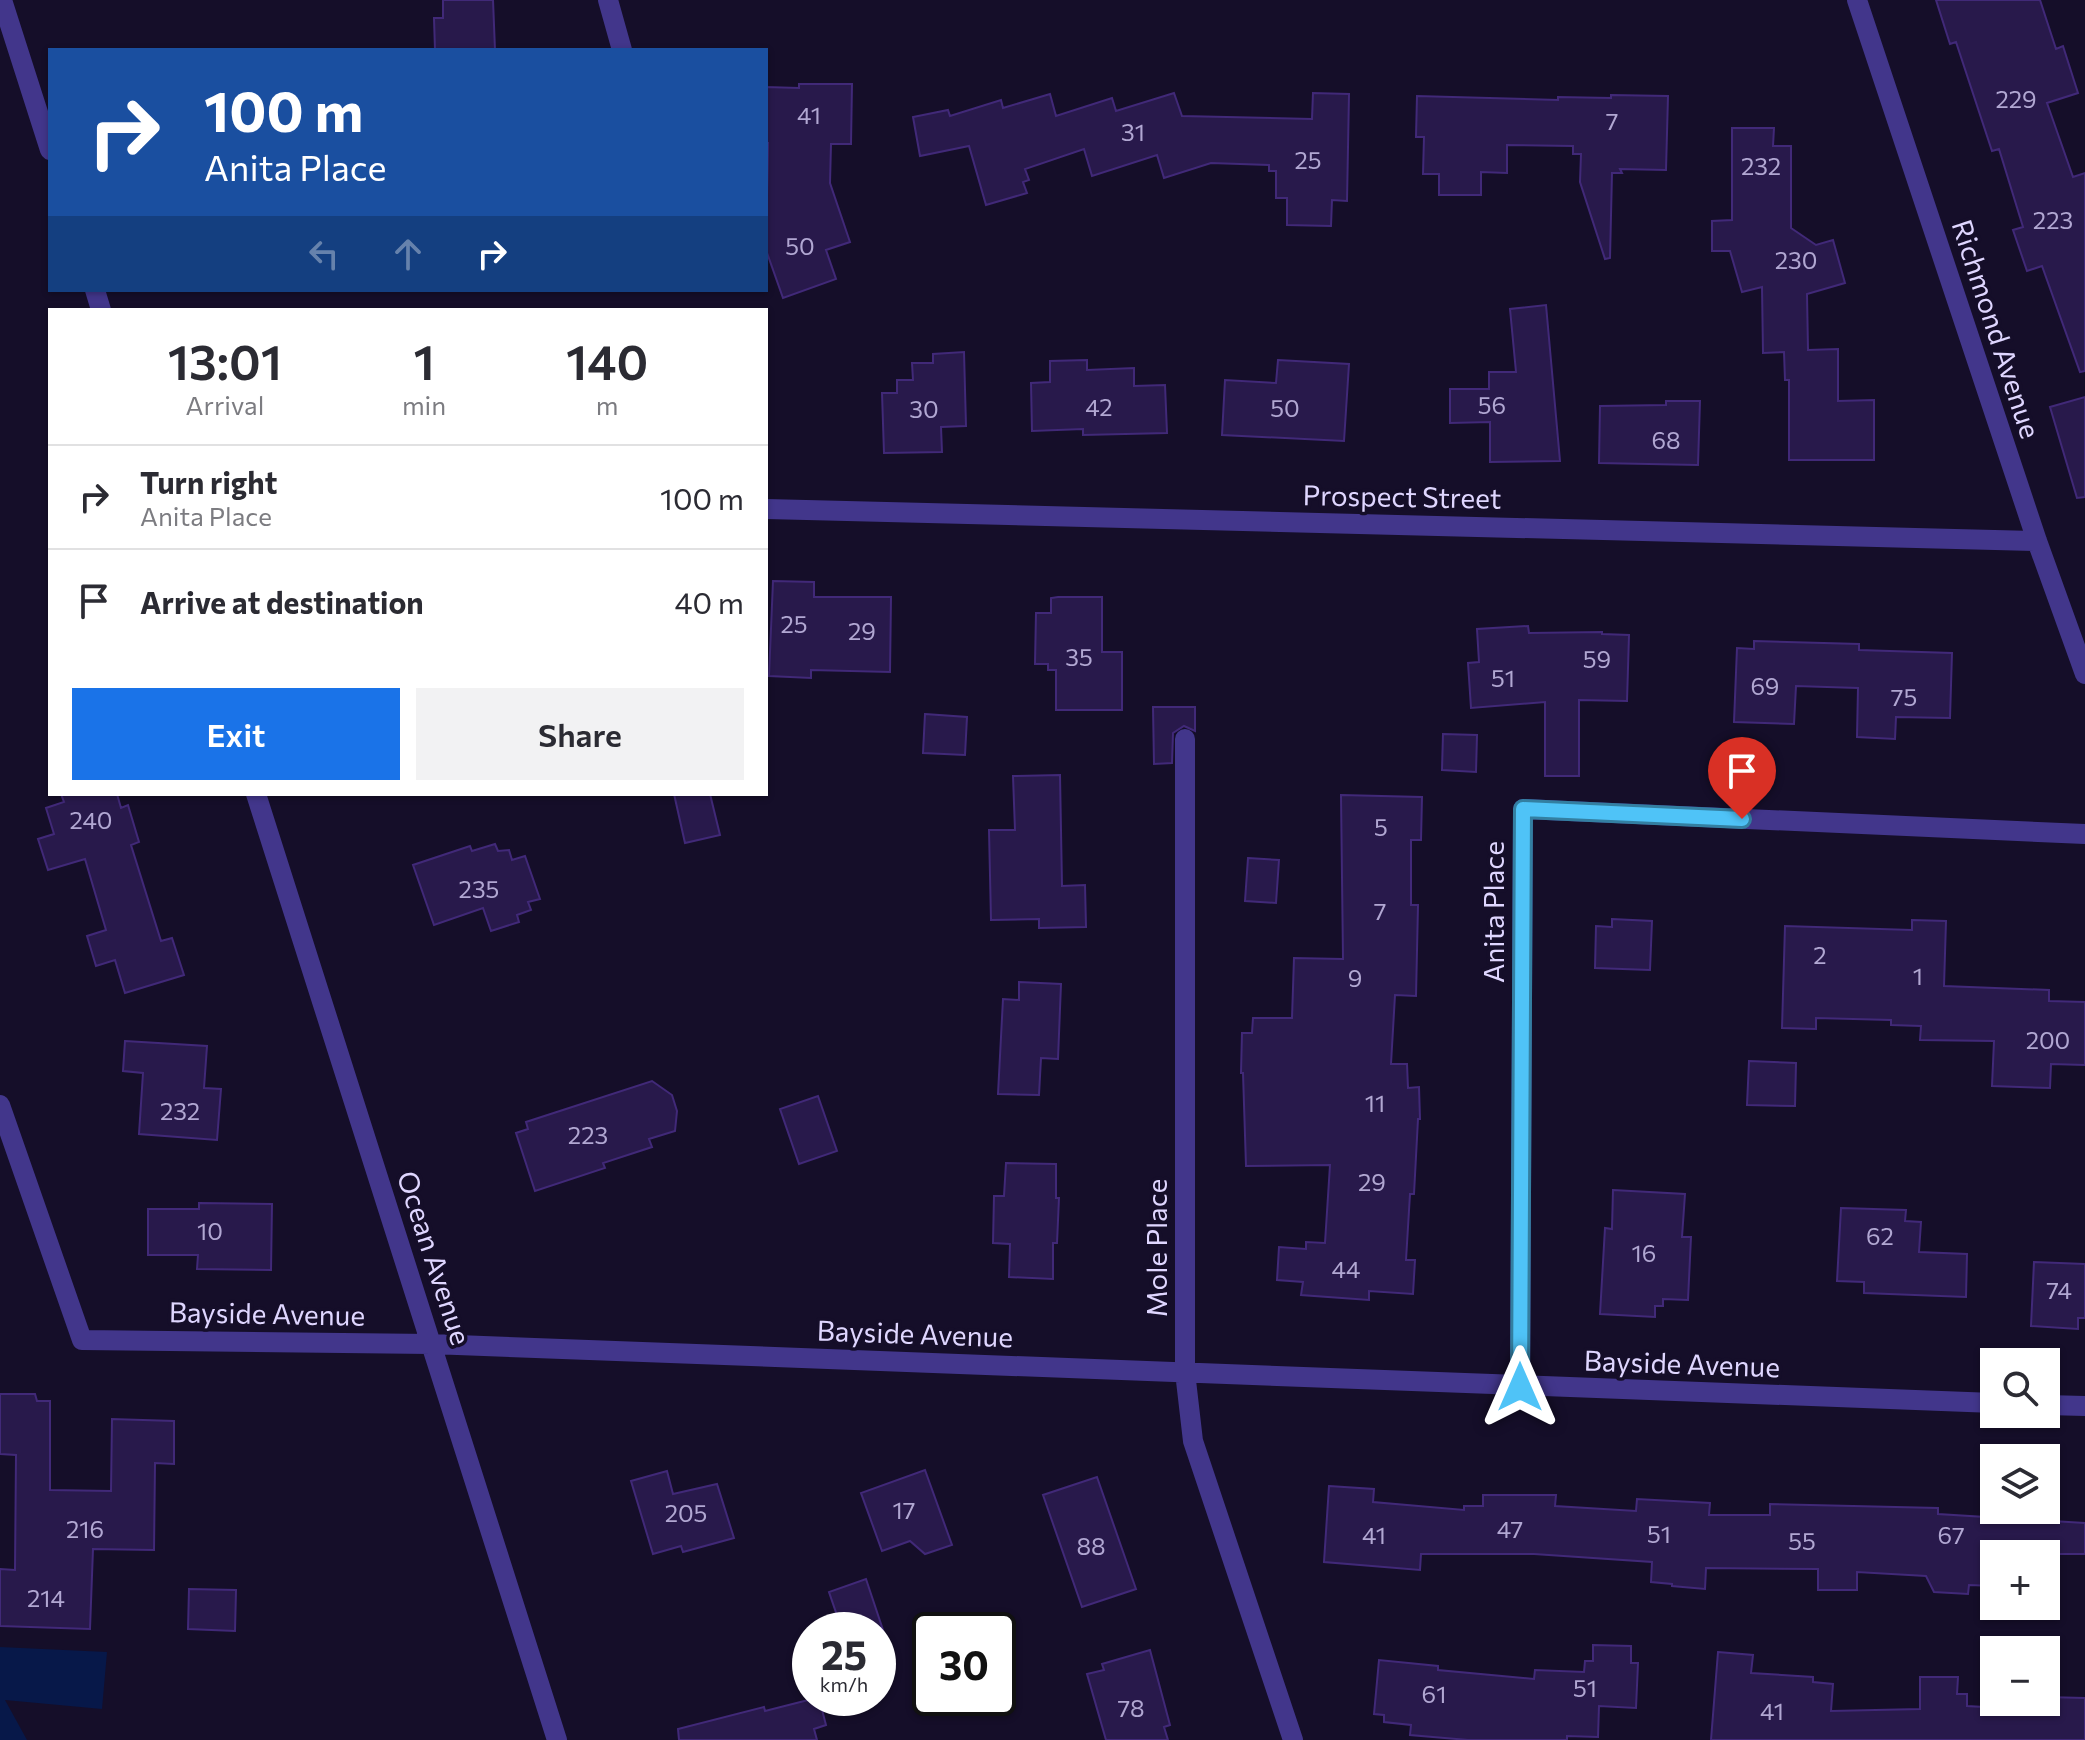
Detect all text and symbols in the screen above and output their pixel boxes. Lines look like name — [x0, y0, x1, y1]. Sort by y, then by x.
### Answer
text: 100 m — [204, 75, 363, 144]
icon: right — [72, 80, 176, 184]
house number: 229 — [1995, 84, 2037, 113]
house number: 41 — [797, 100, 821, 129]
house number: 7 — [1606, 106, 1618, 135]
house number: 31 — [1121, 117, 1145, 146]
text: Anita Place — [204, 144, 387, 188]
house number: 25 — [1294, 145, 1322, 174]
house number: 232 — [1741, 151, 1781, 180]
house number: 223 — [2033, 205, 2073, 234]
street label: Richmond Avenue — [1946, 215, 2048, 442]
house number: 50 — [785, 231, 815, 260]
icon: left — [302, 232, 346, 276]
icon: ahead — [386, 232, 430, 276]
icon: right — [470, 232, 514, 276]
house number: 230 — [1775, 245, 1817, 274]
text: 13:01 — [168, 331, 282, 390]
text: 1 — [413, 331, 435, 390]
text: 140 — [566, 331, 648, 390]
text: Arrival — [186, 389, 264, 420]
text: min — [402, 389, 446, 420]
text: m — [596, 389, 618, 420]
house number: 56 — [1478, 390, 1506, 419]
house number: 42 — [1085, 392, 1113, 421]
house number: 50 — [1270, 393, 1300, 422]
house number: 30 — [909, 394, 939, 423]
house number: 68 — [1651, 425, 1681, 454]
text: Turn right — [140, 463, 277, 500]
icon: right — [72, 475, 116, 519]
street label: Prospect Street — [1302, 477, 1502, 515]
text: 100 m — [660, 479, 744, 516]
text: Anita Place — [140, 500, 272, 531]
icon: arrive — [72, 579, 116, 623]
text: Arrive at destination — [140, 583, 424, 620]
text: 40 m — [675, 583, 744, 620]
house number: 25 — [780, 609, 808, 638]
house number: 29 — [848, 616, 876, 645]
house number: 35 — [1065, 642, 1093, 671]
house number: 59 — [1583, 644, 1611, 673]
house number: 51 — [1491, 663, 1515, 692]
house number: 69 — [1751, 671, 1779, 700]
house number: 75 — [1891, 682, 1917, 711]
button: Exit — [72, 688, 400, 780]
button: Share — [416, 688, 744, 780]
pin — [1708, 737, 1776, 819]
icon: arrive — [1720, 749, 1764, 793]
house number: 240 — [70, 805, 112, 834]
house number: 5 — [1374, 812, 1388, 841]
street label: Anita Place — [1476, 841, 1510, 983]
house number: 235 — [459, 874, 499, 903]
house number: 7 — [1374, 896, 1386, 925]
house number: 2 — [1813, 940, 1827, 969]
house number: 1 — [1913, 961, 1923, 990]
house number: 9 — [1348, 963, 1362, 992]
house number: 200 — [2026, 1025, 2070, 1054]
house number: 11 — [1365, 1088, 1385, 1117]
house number: 232 — [160, 1096, 200, 1125]
house number: 223 — [568, 1120, 608, 1149]
street label: Ocean Avenue — [391, 1166, 479, 1349]
house number: 29 — [1358, 1167, 1386, 1196]
street label: Mole Place — [1139, 1179, 1173, 1317]
house number: 10 — [197, 1216, 223, 1245]
house number: 62 — [1866, 1221, 1894, 1250]
house number: 16 — [1632, 1238, 1656, 1267]
house number: 44 — [1332, 1254, 1360, 1283]
house number: 74 — [2046, 1275, 2072, 1304]
street label: Bayside Avenue — [169, 1294, 365, 1332]
street label: Bayside Avenue — [816, 1313, 1014, 1353]
street label: Bayside Avenue — [1583, 1343, 1781, 1383]
position arrow — [1478, 1345, 1562, 1429]
map controls — [1980, 1348, 2060, 1716]
button: search — [1980, 1348, 2060, 1428]
button: layers — [1980, 1444, 2060, 1524]
house number: 17 — [893, 1495, 915, 1524]
house number: 205 — [665, 1498, 707, 1527]
house number: 216 — [66, 1514, 104, 1543]
house number: 47 — [1497, 1514, 1523, 1543]
house number: 51 — [1647, 1519, 1671, 1548]
house number: 41 — [1362, 1520, 1386, 1549]
house number: 67 — [1937, 1520, 1965, 1549]
house number: 55 — [1788, 1526, 1816, 1555]
house number: 88 — [1076, 1531, 1106, 1560]
button: + — [1980, 1540, 2060, 1620]
house number: 214 — [27, 1583, 65, 1612]
speed limit sign: 30 — [912, 1612, 1016, 1716]
text: 25 — [821, 1629, 867, 1678]
button: − — [1980, 1636, 2060, 1716]
text: km/h — [820, 1672, 868, 1696]
house number: 51 — [1573, 1673, 1597, 1702]
house number: 61 — [1422, 1679, 1446, 1708]
house number: 78 — [1117, 1693, 1145, 1722]
house number: 41 — [1760, 1696, 1784, 1725]

